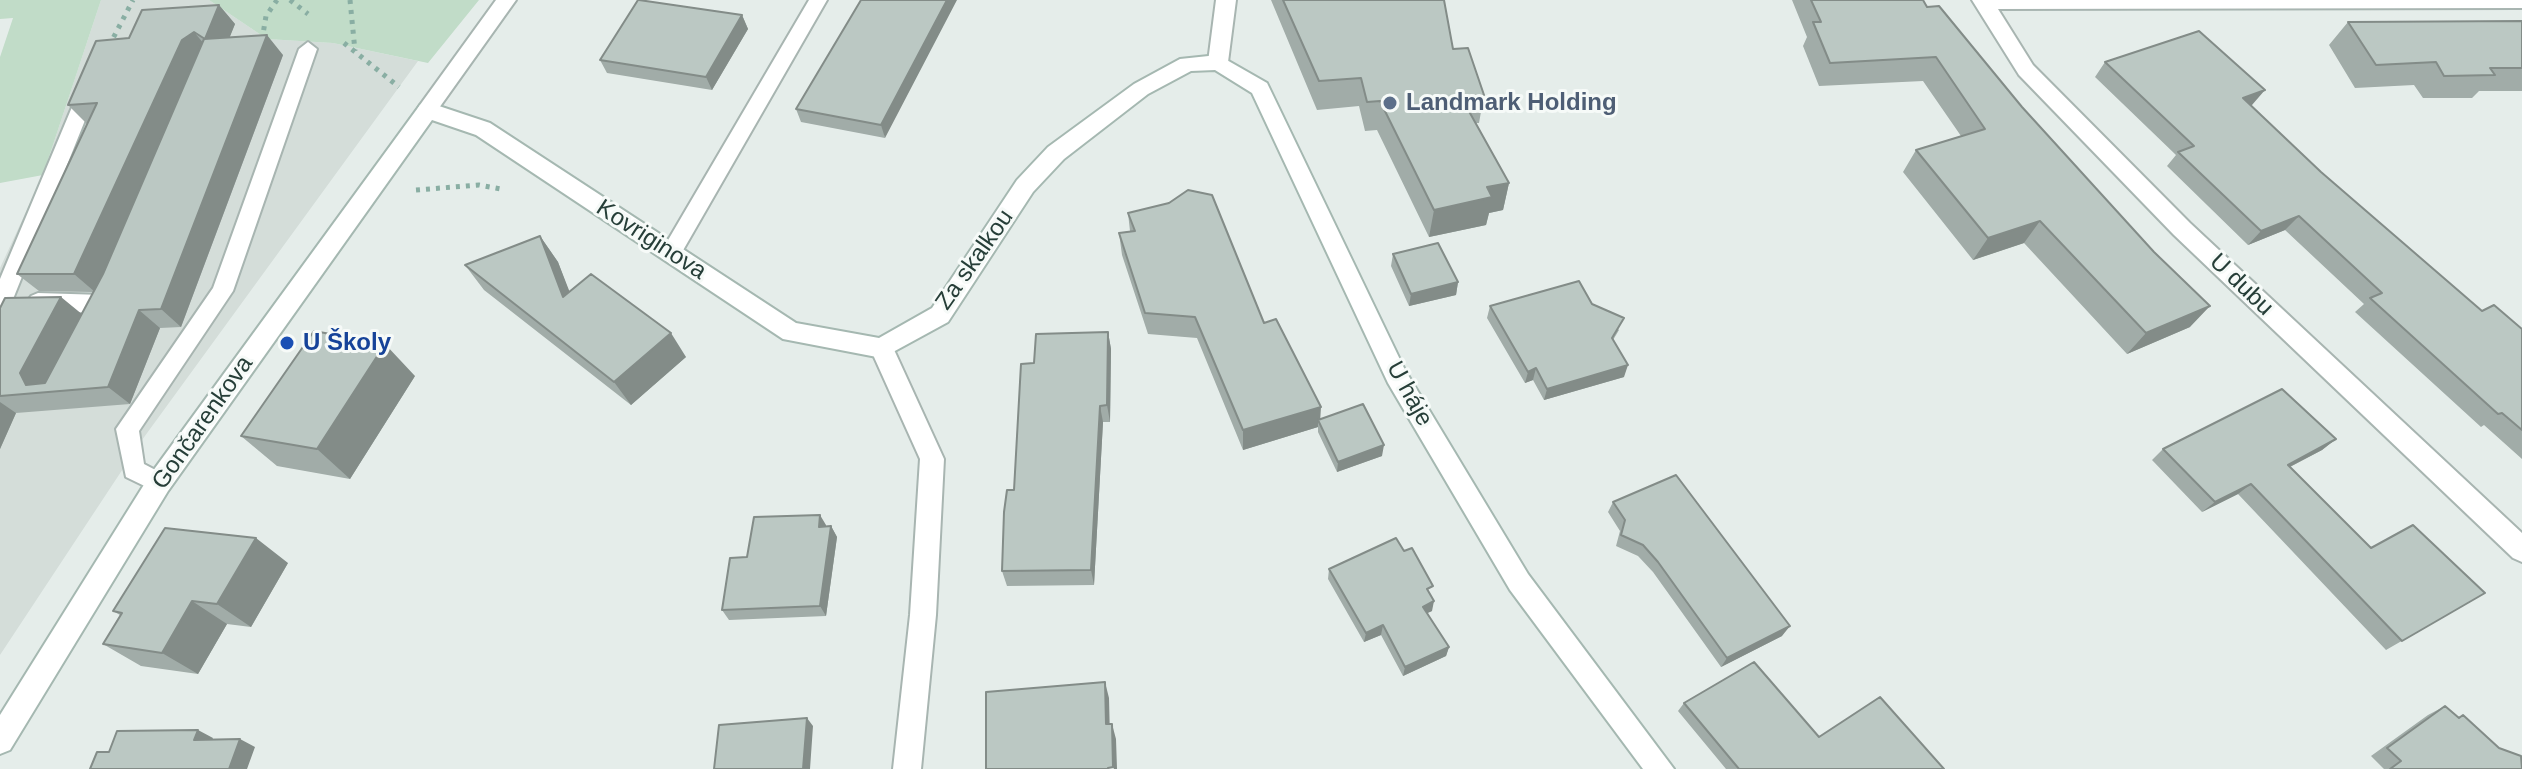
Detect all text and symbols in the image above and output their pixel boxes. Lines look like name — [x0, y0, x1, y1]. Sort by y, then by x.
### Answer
place label: Landmark Holding — [1406, 89, 1617, 117]
marker: Landmark Holding — [1381, 94, 1399, 112]
street label: Kovriginova — [591, 194, 711, 286]
street label: Za skalkou — [930, 204, 1020, 316]
street label: U dubu — [2203, 248, 2279, 322]
place label: U Školy — [303, 329, 391, 357]
marker: U Školy — [278, 334, 296, 352]
street label: Gončarenkova — [146, 351, 260, 495]
street label: U háje — [1380, 357, 1438, 431]

